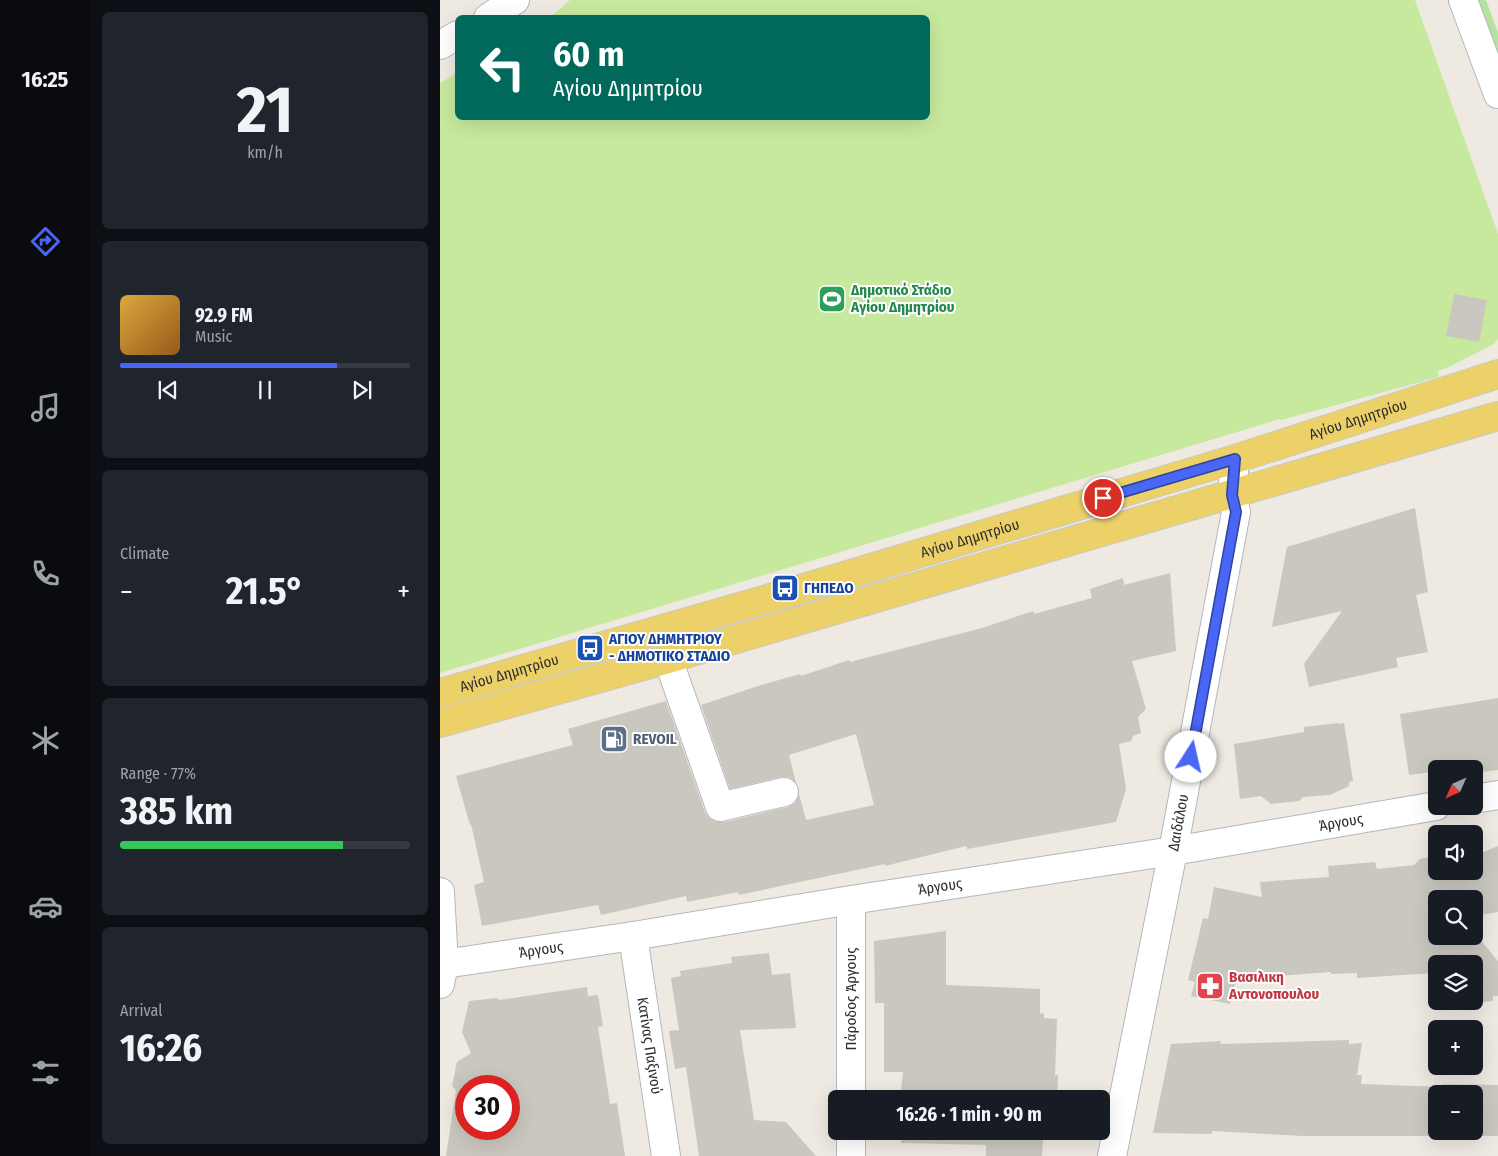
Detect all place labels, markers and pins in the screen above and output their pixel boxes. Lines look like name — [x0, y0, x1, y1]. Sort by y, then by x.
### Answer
place label: Δημοτικό Στάδιο Αγίου Δημητρίου — [850, 281, 955, 316]
sports icon: Δημοτικό Στάδιο Αγίου Δημητρίου — [817, 284, 847, 314]
pin — [1082, 477, 1124, 519]
bus stop icon: ΓΗΠΕΔΟ — [770, 573, 800, 603]
place label: ΓΗΠΕΔΟ — [804, 579, 854, 597]
place label: ΑΓΙΟΥ ΔΗΜΗΤΡΙΟΥ - ΔΗΜΟΤΙΚΟ ΣΤΑΔΙΟ — [608, 630, 730, 665]
bus stop icon: ΑΓΙΟΥ ΔΗΜΗΤΡΙΟΥ - ΔΗΜΟΤΙΚΟ ΣΤΑΔΙΟ — [575, 633, 605, 663]
fuel station icon: REVOIL — [599, 724, 629, 754]
place label: REVOIL — [633, 730, 677, 748]
place label: Βασιλικη Αντονοπουλου — [1228, 968, 1320, 1003]
pharmacy icon: Βασιλικη Αντονοπουλου — [1195, 971, 1225, 1001]

